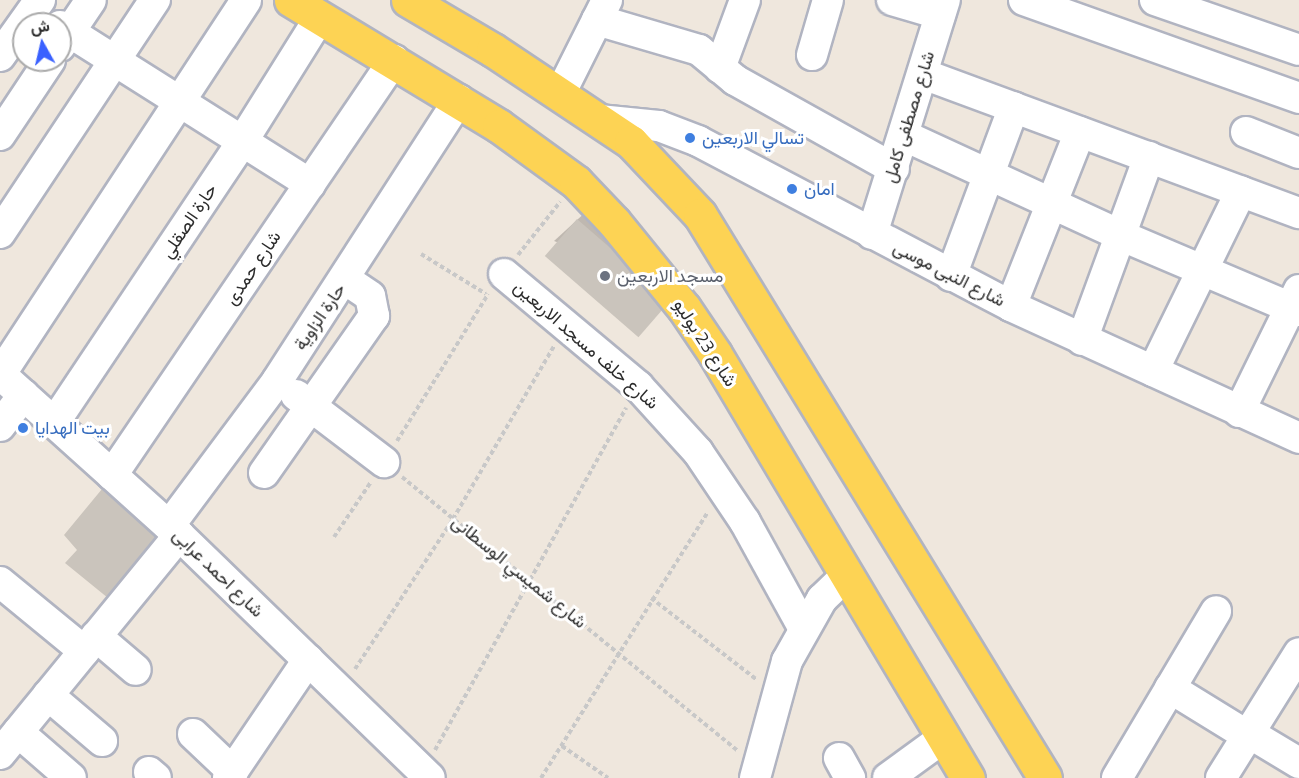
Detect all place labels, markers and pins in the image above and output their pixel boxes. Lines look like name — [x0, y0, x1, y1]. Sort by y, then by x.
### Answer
place label: تسالي الاربعين — [702, 127, 804, 149]
marker: تسالي الاربعين — [683, 131, 697, 145]
place label: امان — [804, 178, 835, 200]
marker: امان — [785, 182, 799, 196]
place label: مسجد الاربعين — [617, 265, 723, 287]
marker: مسجد الاربعين — [598, 269, 612, 283]
place label: بيت الهدايا — [35, 417, 110, 439]
marker: بيت الهدايا — [16, 421, 30, 435]

